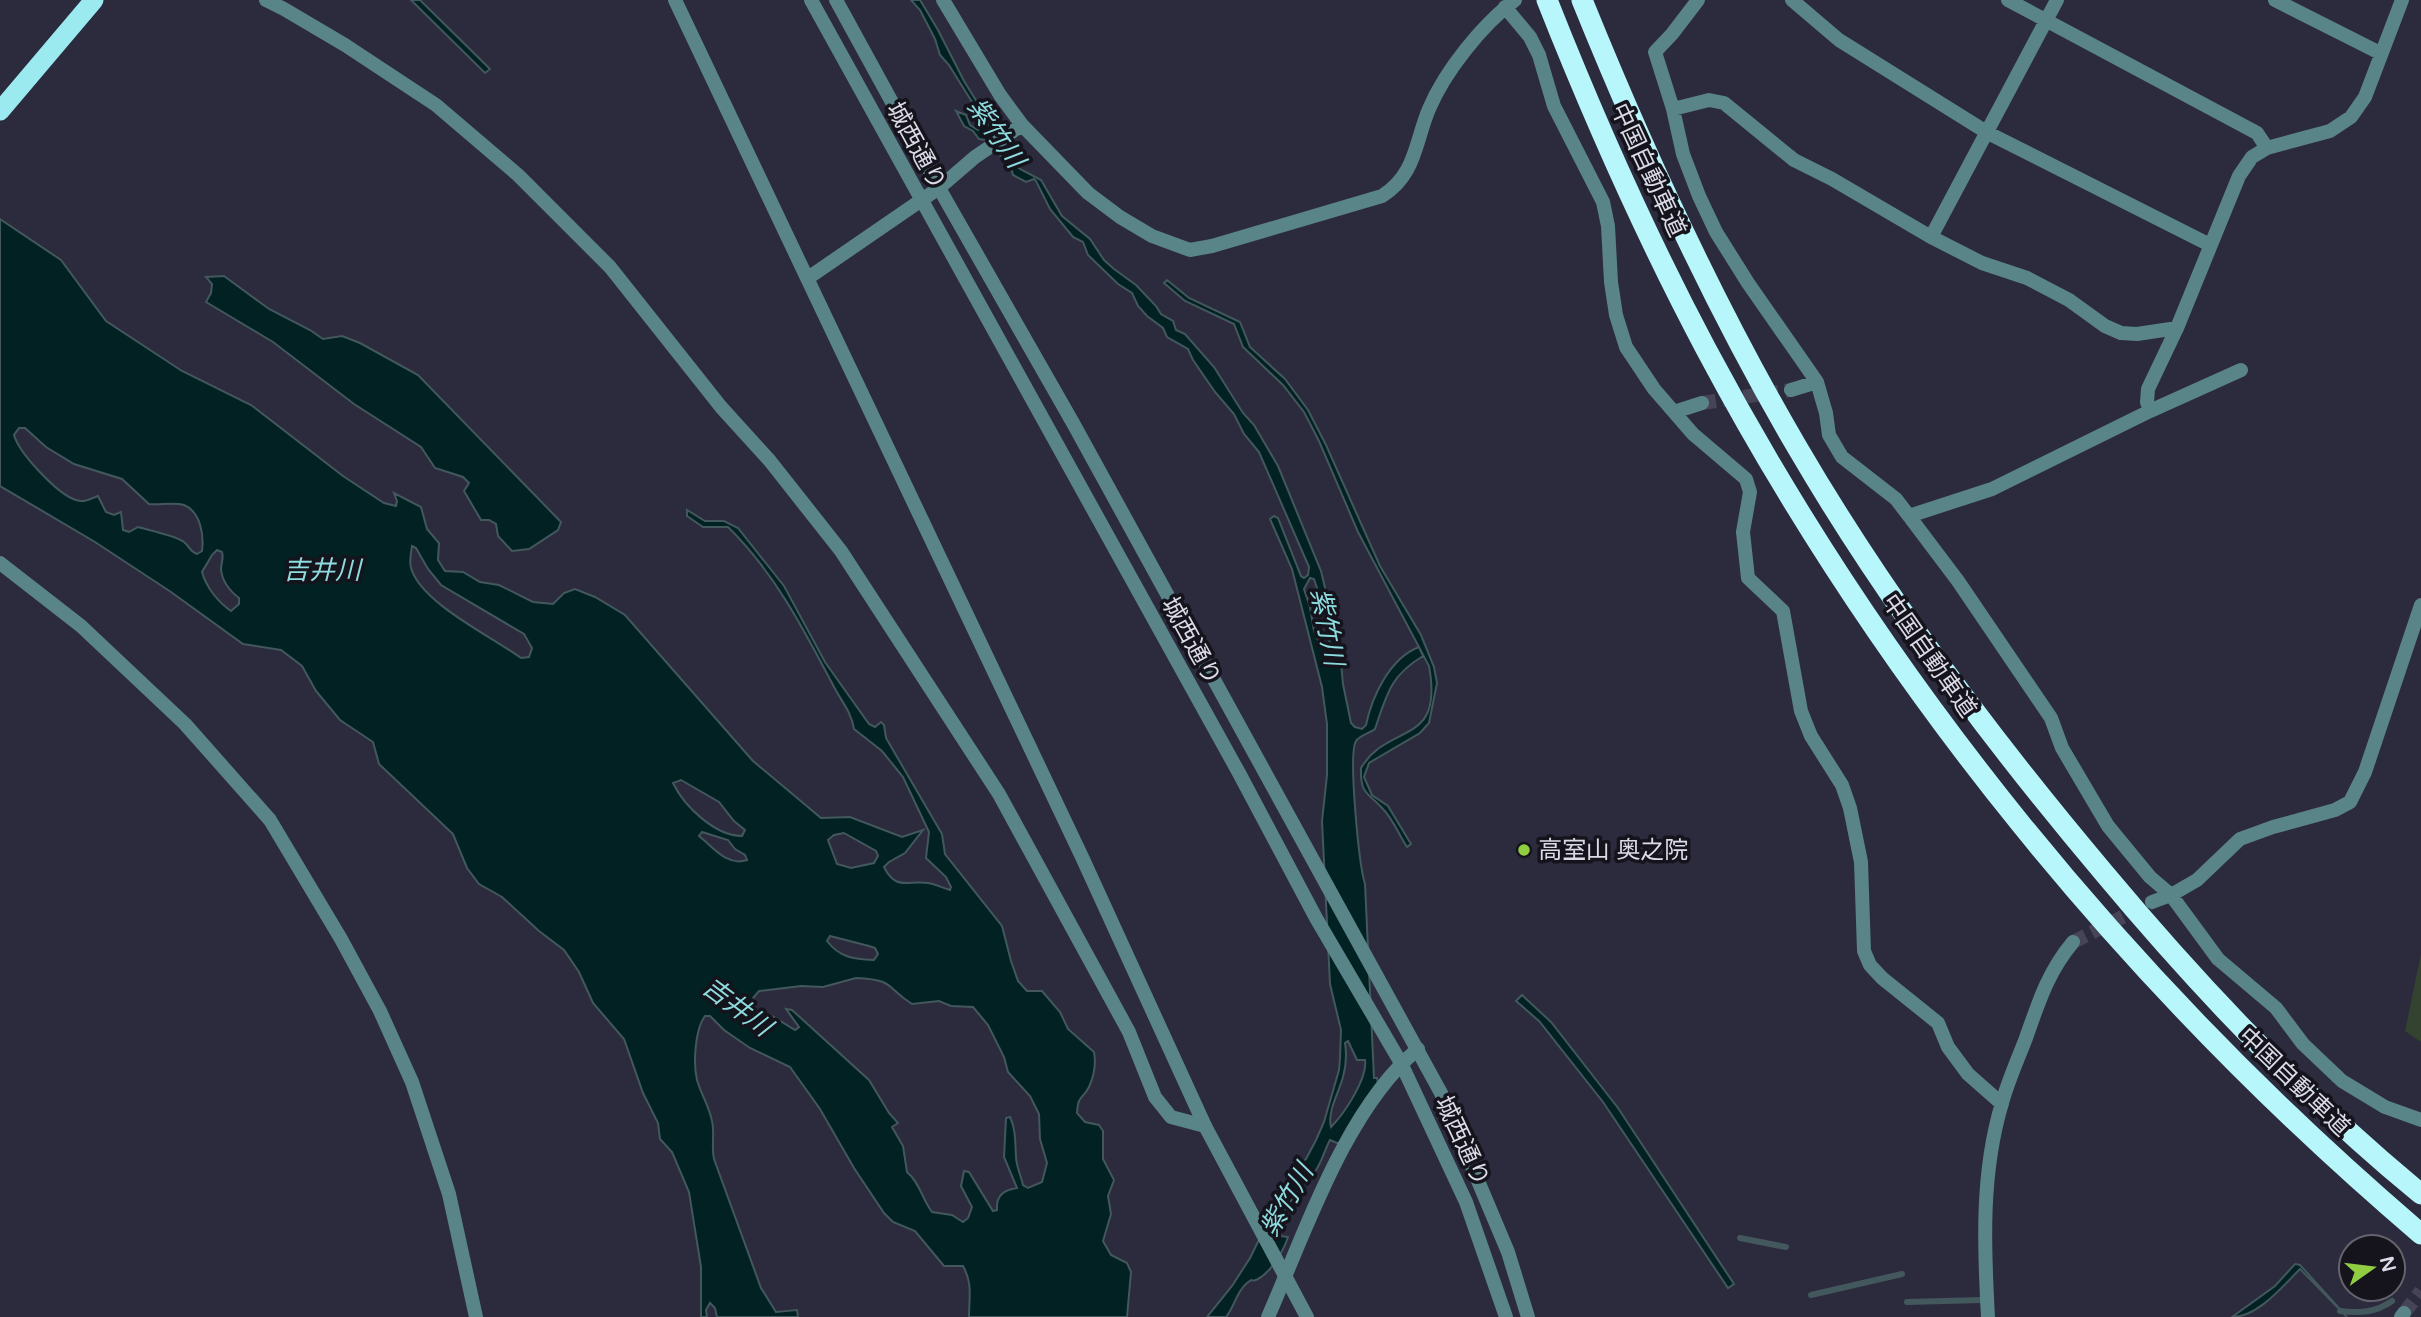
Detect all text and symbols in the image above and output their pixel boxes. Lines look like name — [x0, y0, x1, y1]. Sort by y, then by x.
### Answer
water label: 紫竹川 — [961, 92, 1033, 176]
street label: 城西通り — [880, 97, 952, 195]
street label: 中国自動車道 — [1604, 99, 1692, 241]
water label: 吉井川 — [283, 555, 364, 586]
water label: 紫竹川 — [1304, 586, 1350, 671]
street label: 中国自動車道 — [1876, 589, 1982, 723]
street label: 城西通り — [1155, 592, 1227, 690]
place label: 高室山 奥之院 — [1538, 836, 1688, 865]
marker: 高室山 奥之院 — [1516, 842, 1532, 858]
water label: 吉井川 — [697, 971, 780, 1045]
street label: 中国自動車道 — [2232, 1022, 2356, 1142]
street label: 城西通り — [1429, 1091, 1495, 1191]
water label: 紫竹川 — [1254, 1156, 1321, 1242]
north arrow — [2337, 1233, 2407, 1303]
text: N — [2375, 1254, 2400, 1274]

